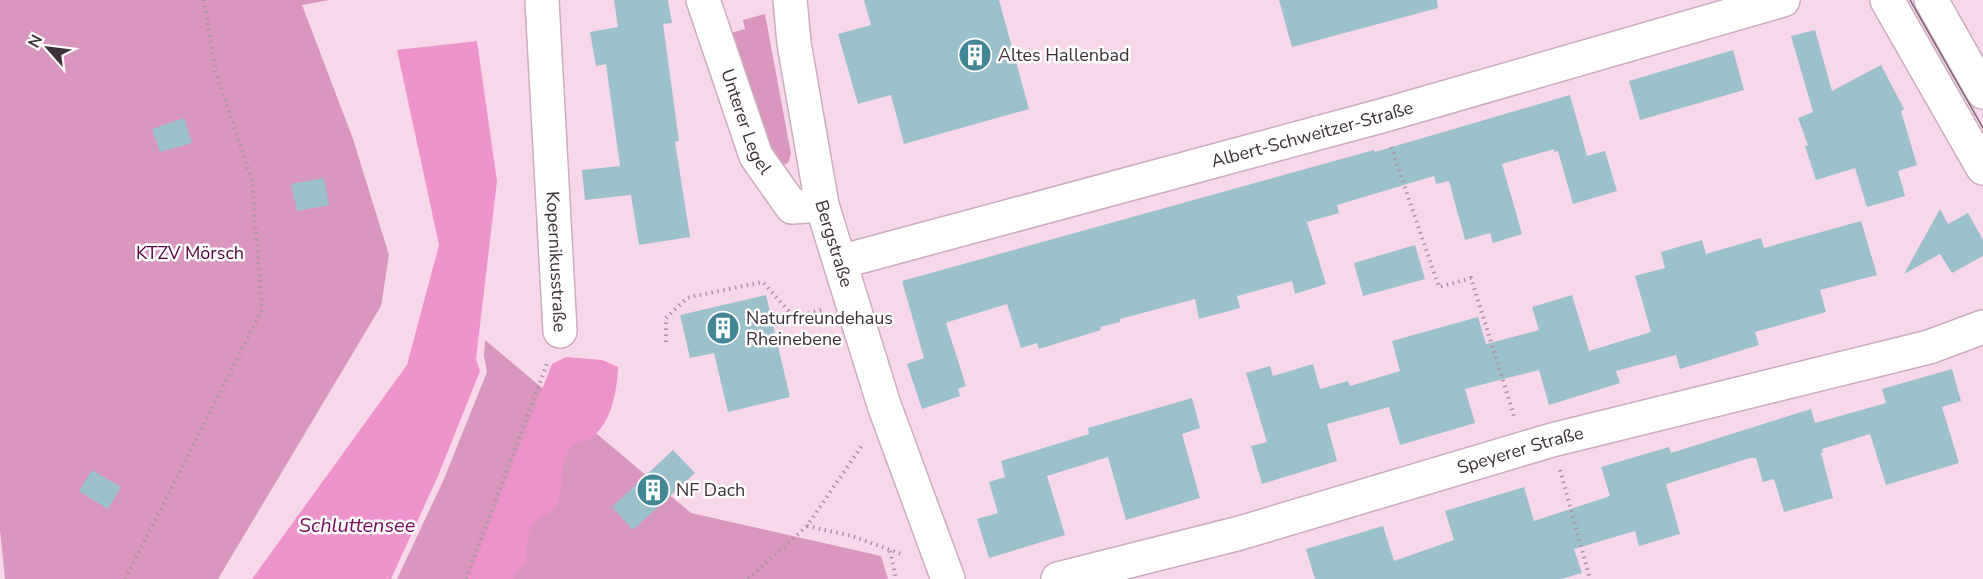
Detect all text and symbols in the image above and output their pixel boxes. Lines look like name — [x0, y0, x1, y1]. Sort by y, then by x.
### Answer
north arrow — [18, 18, 78, 78]
text: N — [23, 31, 48, 52]
building icon: Altes Hallenbad — [957, 37, 993, 73]
place label: Altes Hallenbad — [998, 43, 1130, 67]
street label: Unterer Legel — [715, 66, 778, 180]
street label: Albert-Schweitzer-Straße — [1208, 95, 1416, 173]
street label: Kopernikusstraße — [540, 190, 572, 333]
street label: Bergstraße — [809, 197, 859, 290]
park label: KTZV Mörsch — [136, 241, 244, 265]
place label: Naturfreundehaus Rheinebene — [746, 306, 893, 351]
building icon: Naturfreundehaus Rheinebene — [705, 310, 741, 346]
street label: Speyerer Straße — [1454, 421, 1586, 480]
building icon: NF Dach — [635, 472, 671, 508]
place label: NF Dach — [676, 478, 745, 502]
water label: Schluttensee — [299, 512, 416, 539]

